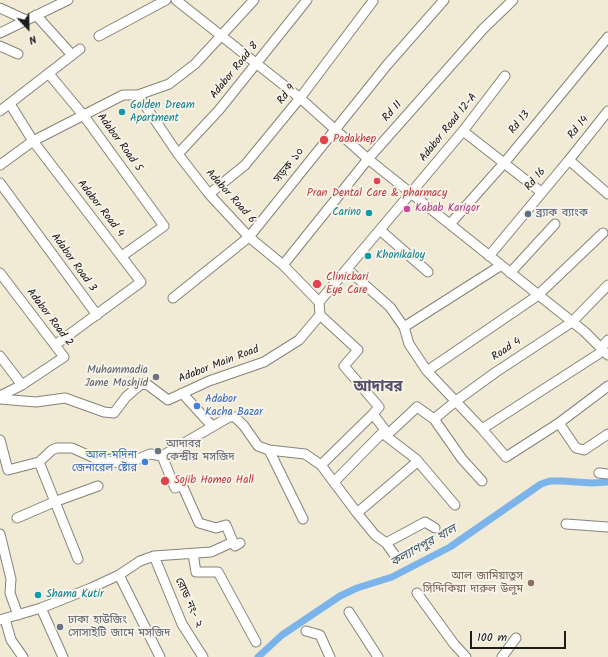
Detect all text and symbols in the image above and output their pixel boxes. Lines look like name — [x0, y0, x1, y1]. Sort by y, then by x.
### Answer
north arrow — [8, 8, 48, 48]
text: N — [26, 29, 39, 49]
street label: Adabor Road 8 — [208, 40, 262, 102]
street label: Rd 9 — [275, 82, 299, 108]
street label: Adabor Road 12-A — [417, 91, 481, 165]
place label: Golden Dream Apartment — [130, 99, 195, 125]
street label: Rd 11 — [380, 99, 406, 125]
marker: Golden Dream Apartment — [117, 107, 127, 117]
street label: Rd 13 — [507, 109, 533, 137]
street label: Adabor Road 5 — [94, 111, 144, 175]
street label: Rd 14 — [566, 114, 592, 142]
place label: Padakhep — [333, 133, 376, 147]
marker: Padakhep — [318, 134, 330, 146]
street label: সড়ক ১০ — [272, 146, 308, 186]
street label: Rd 16 — [523, 166, 549, 194]
street label: Adabor Road 6 — [202, 167, 258, 227]
marker: Pran Dental Care & pharmacy — [372, 176, 382, 186]
street label: Adabor Road 4 — [74, 178, 126, 240]
place label: Pran Dental Care & pharmacy — [307, 187, 447, 201]
place label: Kabab Karigor — [415, 202, 480, 216]
marker: Kabab Karigor — [402, 204, 412, 214]
place label: Carino — [332, 206, 361, 220]
place label: ব্র্যাক ব্যাংক — [536, 207, 588, 221]
marker: Carino — [364, 208, 374, 218]
marker: ব্র্যাক ব্যাংক — [523, 209, 533, 219]
street label: Adabor Road 3 — [47, 231, 99, 295]
place label: Khonikaloy — [376, 249, 425, 263]
marker: Khonikaloy — [363, 251, 373, 261]
place label: Clinicbari Eye Care — [326, 271, 368, 297]
marker: Clinicbari Eye Care — [311, 278, 323, 290]
street label: Adabor Road 2 — [23, 286, 75, 350]
street label: Road 4 — [490, 336, 524, 364]
street label: Adabor Main Road — [177, 344, 261, 386]
place label: Muhammadia Jame Moshjid — [84, 364, 148, 390]
marker: Muhammadia Jame Moshjid — [151, 372, 161, 382]
district label: আদাবর — [354, 379, 402, 397]
place label: Adabor Kacha Bazar — [205, 393, 263, 419]
marker: Adabor Kacha Bazar — [192, 401, 202, 411]
place label: আদাবর কেন্দ্রীয় মসজিদ — [166, 438, 235, 464]
marker: আদাবর কেন্দ্রীয় মসজিদ — [153, 446, 163, 456]
place label: আল-মদিনা জেনারেল ষ্টোর — [72, 449, 137, 475]
marker: আল-মদিনা জেনারেল ষ্টোর — [140, 457, 150, 467]
place label: Sojib Homeo Hall — [174, 474, 254, 488]
marker: Sojib Homeo Hall — [159, 475, 171, 487]
water label: কল্যাণপুর খাল — [389, 523, 459, 571]
place label: আল জামিয়াতুস সিদ্দিকিয়া দারুল উলুম — [423, 570, 523, 596]
street label: রোড নং- ২ — [171, 576, 205, 630]
marker: আল জামিয়াতুস সিদ্দিকিয়া দারুল উলুম — [526, 578, 536, 588]
place label: Shama Kutir — [46, 588, 104, 602]
marker: Shama Kutir — [33, 590, 43, 600]
place label: ঢাকা হাউজিং সোসাইটি জামে মসজিদ — [68, 614, 170, 640]
marker: ঢাকা হাউজিং সোসাইটি জামে মসজিদ — [55, 622, 65, 632]
scale bar — [472, 623, 568, 649]
text: 100 m — [477, 628, 507, 647]

